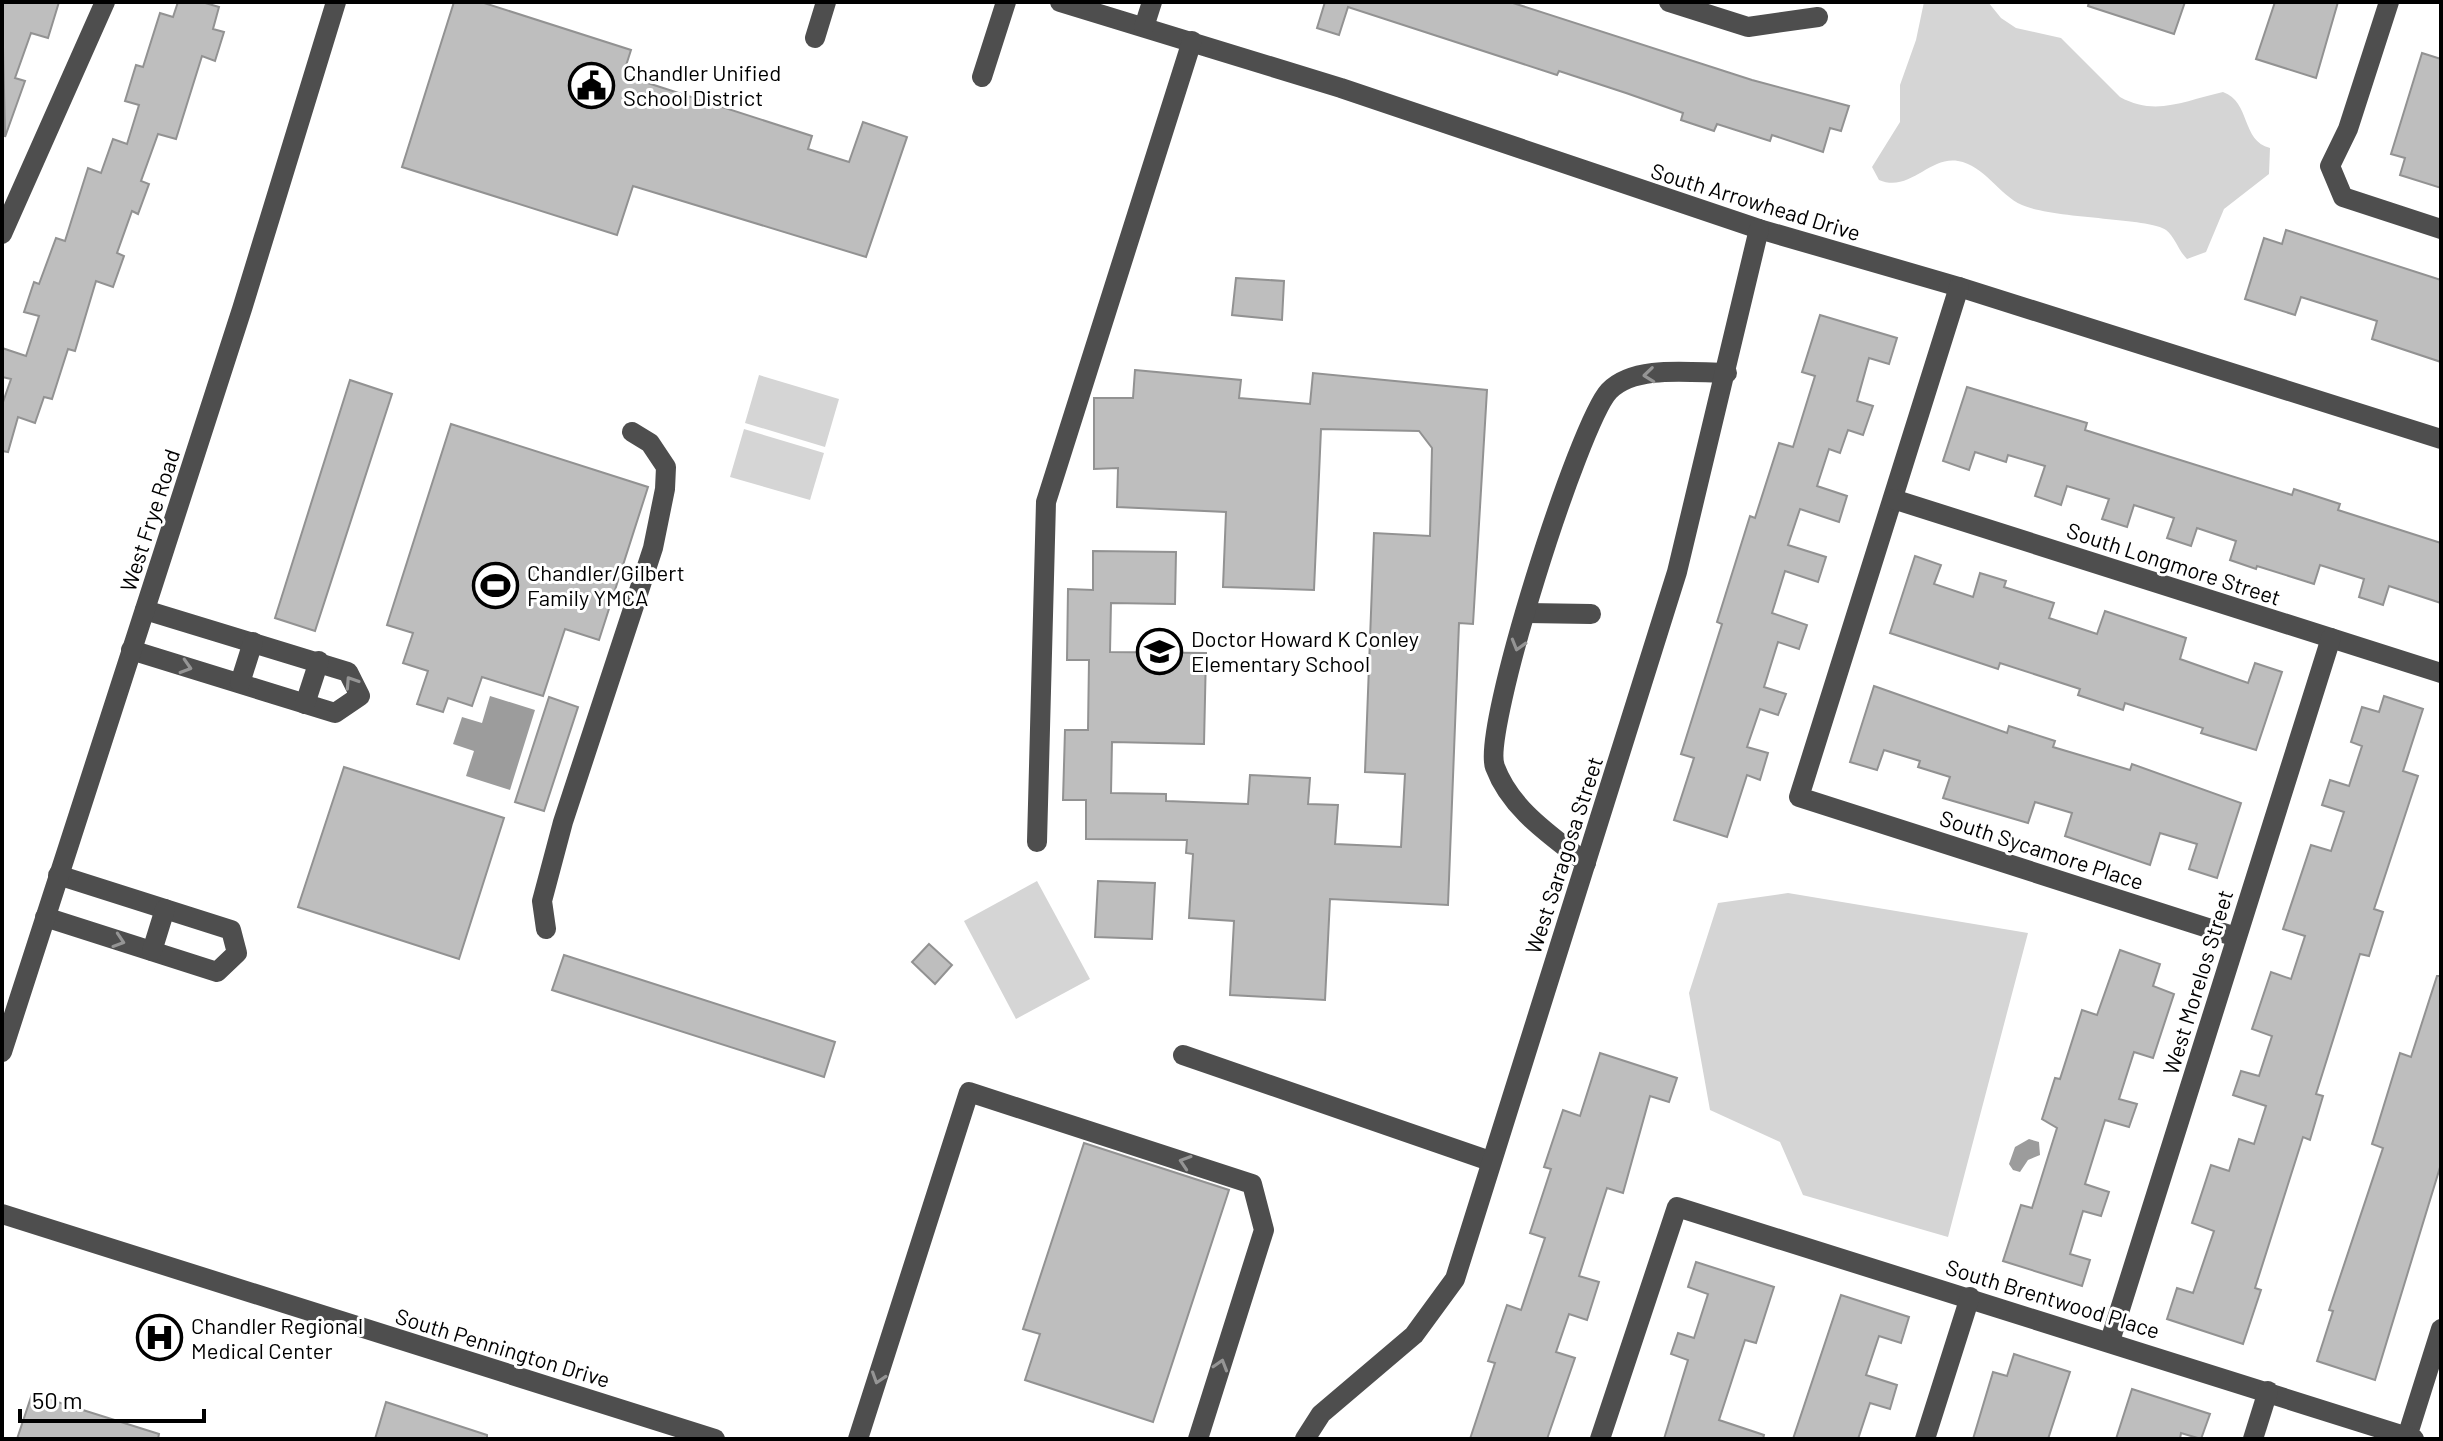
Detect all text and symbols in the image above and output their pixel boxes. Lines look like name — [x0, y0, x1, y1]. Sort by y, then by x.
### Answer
place label: Chandler Unified School District — [623, 59, 781, 110]
public building icon: Chandler Unified School District — [568, 61, 616, 109]
street label: South Arrowhead Drive — [1648, 157, 1864, 245]
one-way arrow — [1642, 367, 1655, 384]
street label: West Frye Road — [114, 446, 184, 594]
street label: South Longmore Street — [2064, 516, 2284, 610]
place label: Chandler/Gilbert Family YMCA — [527, 559, 685, 610]
sports icon: Chandler/Gilbert Family YMCA — [472, 561, 520, 609]
place label: Doctor Howard K Conley Elementary School — [1191, 625, 1419, 676]
school or university icon: Doctor Howard K Conley Elementary School — [1136, 627, 1184, 675]
one-way arrow — [1510, 638, 1527, 652]
one-way arrow — [178, 658, 192, 674]
one-way arrow — [345, 676, 360, 691]
street label: West Saragosa Street — [1519, 753, 1607, 957]
street label: South Sycamore Place — [1937, 804, 2147, 894]
street label: West Morelos Street — [2156, 886, 2238, 1078]
one-way arrow — [112, 931, 126, 947]
one-way arrow — [1179, 1155, 1193, 1171]
street label: South Brentwood Place — [1943, 1253, 2163, 1343]
street label: South Pennington Drive — [392, 1302, 614, 1392]
place label: Chandler Regional Medical Center — [191, 1312, 363, 1363]
hospital icon: Chandler Regional Medical Center — [136, 1314, 184, 1362]
one-way arrow — [1212, 1358, 1228, 1372]
one-way arrow — [871, 1371, 887, 1384]
scale bar — [20, 1373, 204, 1423]
text: 50 m — [32, 1385, 83, 1414]

